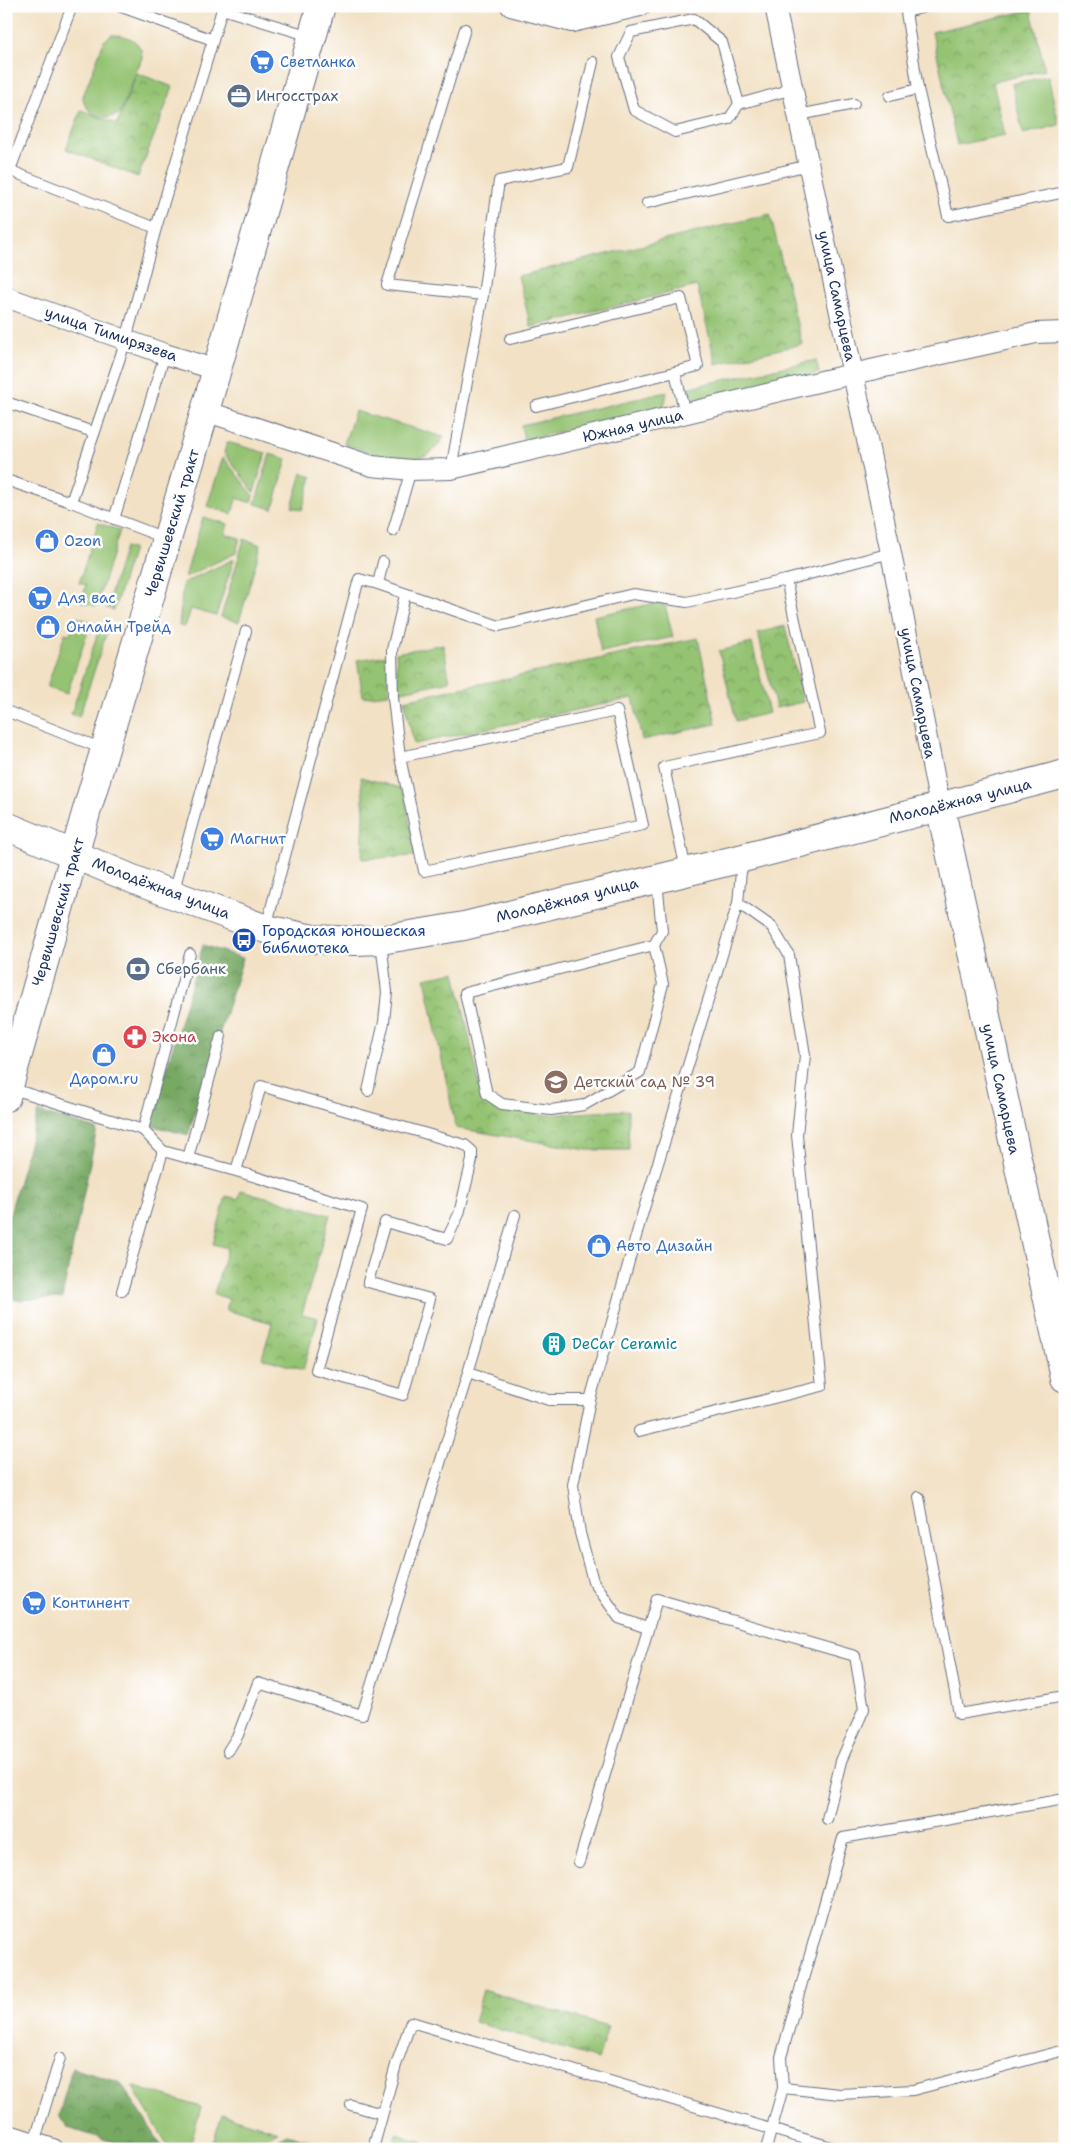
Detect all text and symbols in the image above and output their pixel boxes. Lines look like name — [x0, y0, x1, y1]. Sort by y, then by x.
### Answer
supermarket icon: Светланка — [249, 49, 275, 75]
place label: Светланка — [280, 52, 356, 72]
office icon: Ингосстрах — [226, 83, 252, 109]
place label: Ингосстрах — [256, 86, 338, 106]
street label: улица Самарцева — [813, 229, 861, 364]
street label: улица Тимирязева — [42, 302, 181, 366]
street label: Южная улица — [581, 405, 686, 447]
street label: Червишевский тракт — [140, 446, 204, 599]
shop icon: Ozon — [34, 528, 60, 554]
place label: Ozon — [64, 531, 101, 551]
supermarket icon: Для вас — [27, 585, 53, 611]
place label: Для вас — [58, 588, 116, 608]
shop icon: Онлайн Трейд — [35, 614, 61, 640]
place label: Онлайн Трейд — [66, 617, 172, 637]
street label: улица Самарцева — [895, 626, 941, 761]
street label: Молодёжная улица — [887, 773, 1034, 828]
supermarket icon: Магнит — [199, 826, 225, 852]
place label: Магнит — [230, 829, 286, 849]
street label: Червишевский тракт — [27, 835, 89, 989]
street label: Молодёжная улица — [89, 852, 233, 924]
street label: Молодёжная улица — [494, 872, 641, 927]
place label: Городская юношеская библиотека — [262, 921, 426, 958]
bus stop icon: Городская юношеская библиотека — [231, 927, 257, 953]
bank icon: Сбербанк — [125, 956, 151, 982]
place label: Сбербанк — [156, 959, 226, 979]
street label: улица Самарцева — [977, 1022, 1025, 1157]
pharmacy icon: Экона — [122, 1024, 148, 1050]
place label: Экона — [152, 1027, 197, 1047]
shop icon: Даром.ru — [91, 1042, 117, 1068]
place label: Даром.ru — [70, 1069, 138, 1089]
school or university icon: Детский сад № 39 — [543, 1069, 569, 1095]
place label: Детский сад № 39 — [574, 1072, 715, 1092]
shop icon: Авто Дизайн — [586, 1233, 612, 1259]
place label: Авто Дизайн — [616, 1236, 713, 1256]
building icon: DeCar Ceramic — [541, 1331, 567, 1357]
place label: DeCar Ceramic — [572, 1334, 677, 1354]
supermarket icon: Континент — [21, 1590, 47, 1616]
place label: Континент — [52, 1593, 130, 1613]

